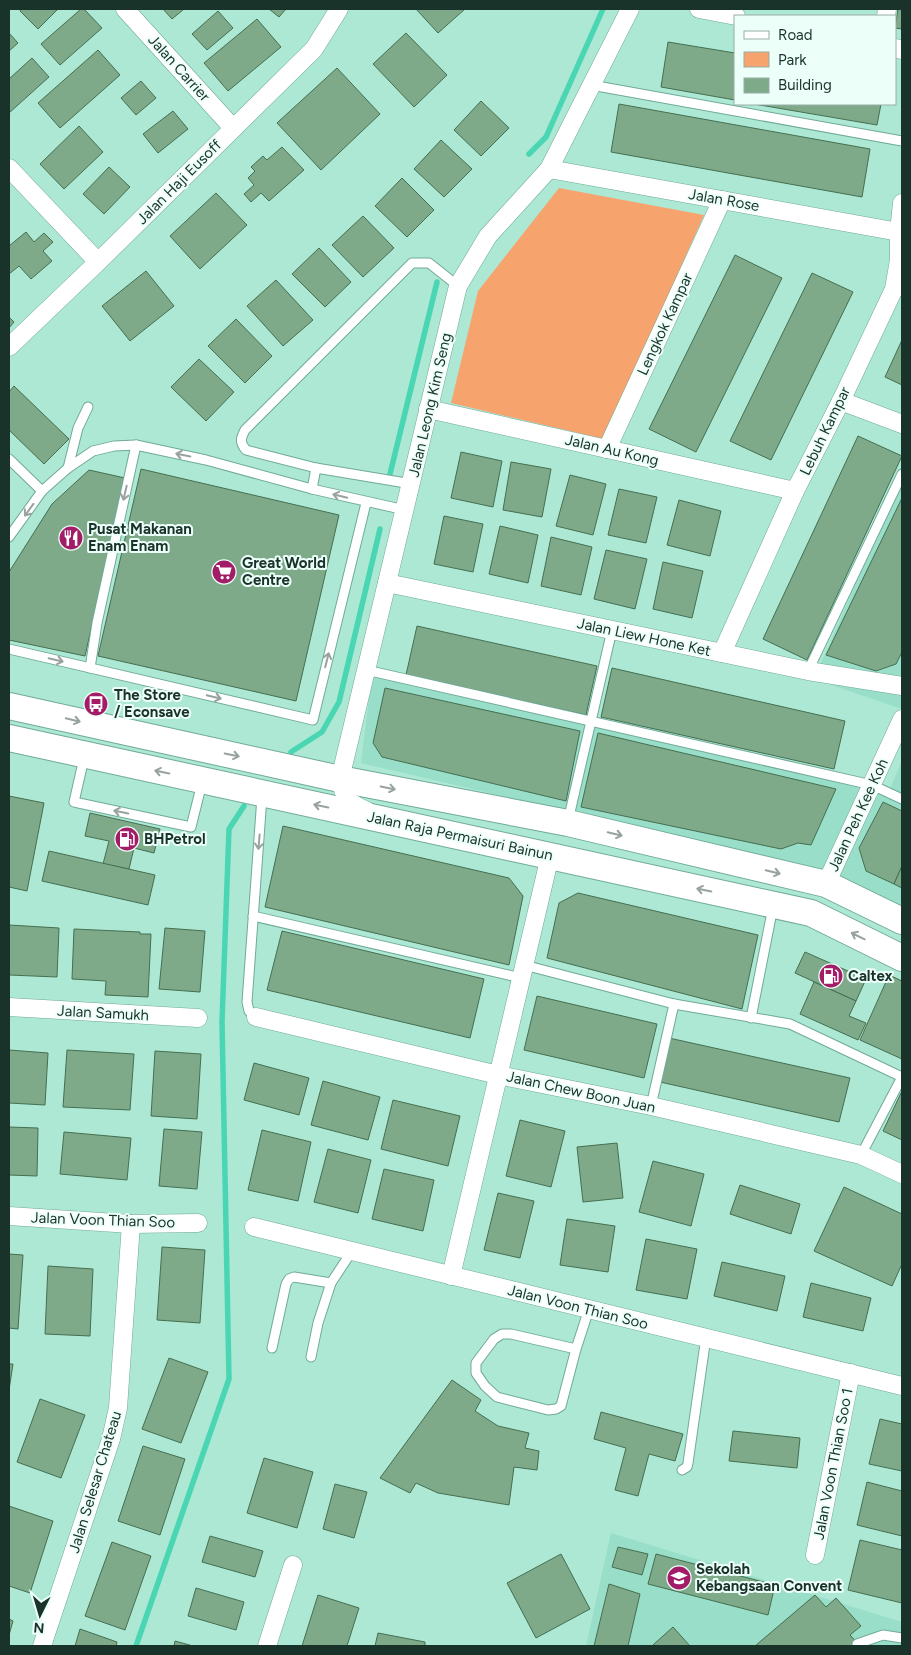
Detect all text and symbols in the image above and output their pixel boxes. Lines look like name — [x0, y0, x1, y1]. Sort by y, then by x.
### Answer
legend — [734, 15, 896, 105]
text: Road — [778, 26, 813, 44]
street label: Jalan Carrier — [144, 31, 214, 105]
text: Park — [778, 51, 807, 69]
text: Building — [778, 76, 832, 94]
street label: Jalan Haji Eusoff — [133, 136, 225, 228]
street label: Jalan Rose — [687, 185, 761, 215]
street label: Lengkok Kampar — [633, 270, 697, 378]
street label: Jalan Leong Kim Seng — [405, 331, 455, 479]
street label: Lebuh Kampar — [796, 384, 854, 478]
street label: Jalan Au Kong — [563, 430, 661, 470]
one-way arrow — [175, 450, 191, 460]
one-way arrow — [120, 484, 129, 500]
one-way arrow — [333, 491, 349, 500]
one-way arrow — [23, 503, 34, 516]
place label: Pusat Makanan Enam Enam — [88, 520, 192, 555]
restaurant icon: Pusat Makanan Enam Enam — [58, 525, 84, 551]
place label: Great World Centre — [242, 554, 326, 589]
supermarket icon: Great World Centre — [211, 559, 237, 585]
street label: Jalan Liew Hone Ket — [575, 614, 713, 660]
one-way arrow — [323, 652, 333, 668]
one-way arrow — [48, 656, 64, 665]
place label: The Store / Econsave — [114, 686, 190, 721]
bus stop icon: The Store / Econsave — [83, 691, 109, 717]
one-way arrow — [206, 693, 222, 702]
one-way arrow — [65, 716, 81, 725]
one-way arrow — [224, 751, 240, 760]
street label: Jalan Peh Kee Koh — [824, 756, 892, 874]
one-way arrow — [154, 767, 170, 776]
one-way arrow — [380, 784, 396, 794]
one-way arrow — [313, 801, 329, 810]
one-way arrow — [113, 807, 129, 816]
street label: Jalan Raja Permaisuri Bainun — [365, 807, 555, 865]
fuel station icon: BHPetrol — [114, 826, 140, 852]
place label: BHPetrol — [144, 830, 206, 848]
one-way arrow — [607, 830, 623, 839]
one-way arrow — [254, 834, 263, 850]
one-way arrow — [765, 868, 781, 877]
one-way arrow — [696, 885, 712, 894]
one-way arrow — [851, 931, 866, 941]
fuel station icon: Caltex — [818, 963, 844, 989]
place label: Caltex — [848, 967, 893, 985]
street label: Jalan Samukh — [57, 1002, 149, 1024]
street label: Jalan Chew Boon Juan — [505, 1067, 657, 1117]
street label: Jalan Voon Thian Soo — [31, 1208, 176, 1232]
street label: Jalan Voon Thian Soo — [506, 1281, 650, 1333]
street label: Jalan Voon Thian Soo 1 — [809, 1387, 857, 1541]
street label: Jalan Selesar Chateau — [65, 1409, 125, 1555]
place label: Sekolah Kebangsaan Convent — [696, 1560, 842, 1595]
school or university icon: Sekolah Kebangsaan Convent — [666, 1565, 692, 1591]
north arrow — [15, 1590, 65, 1640]
text: N — [33, 1619, 45, 1636]

